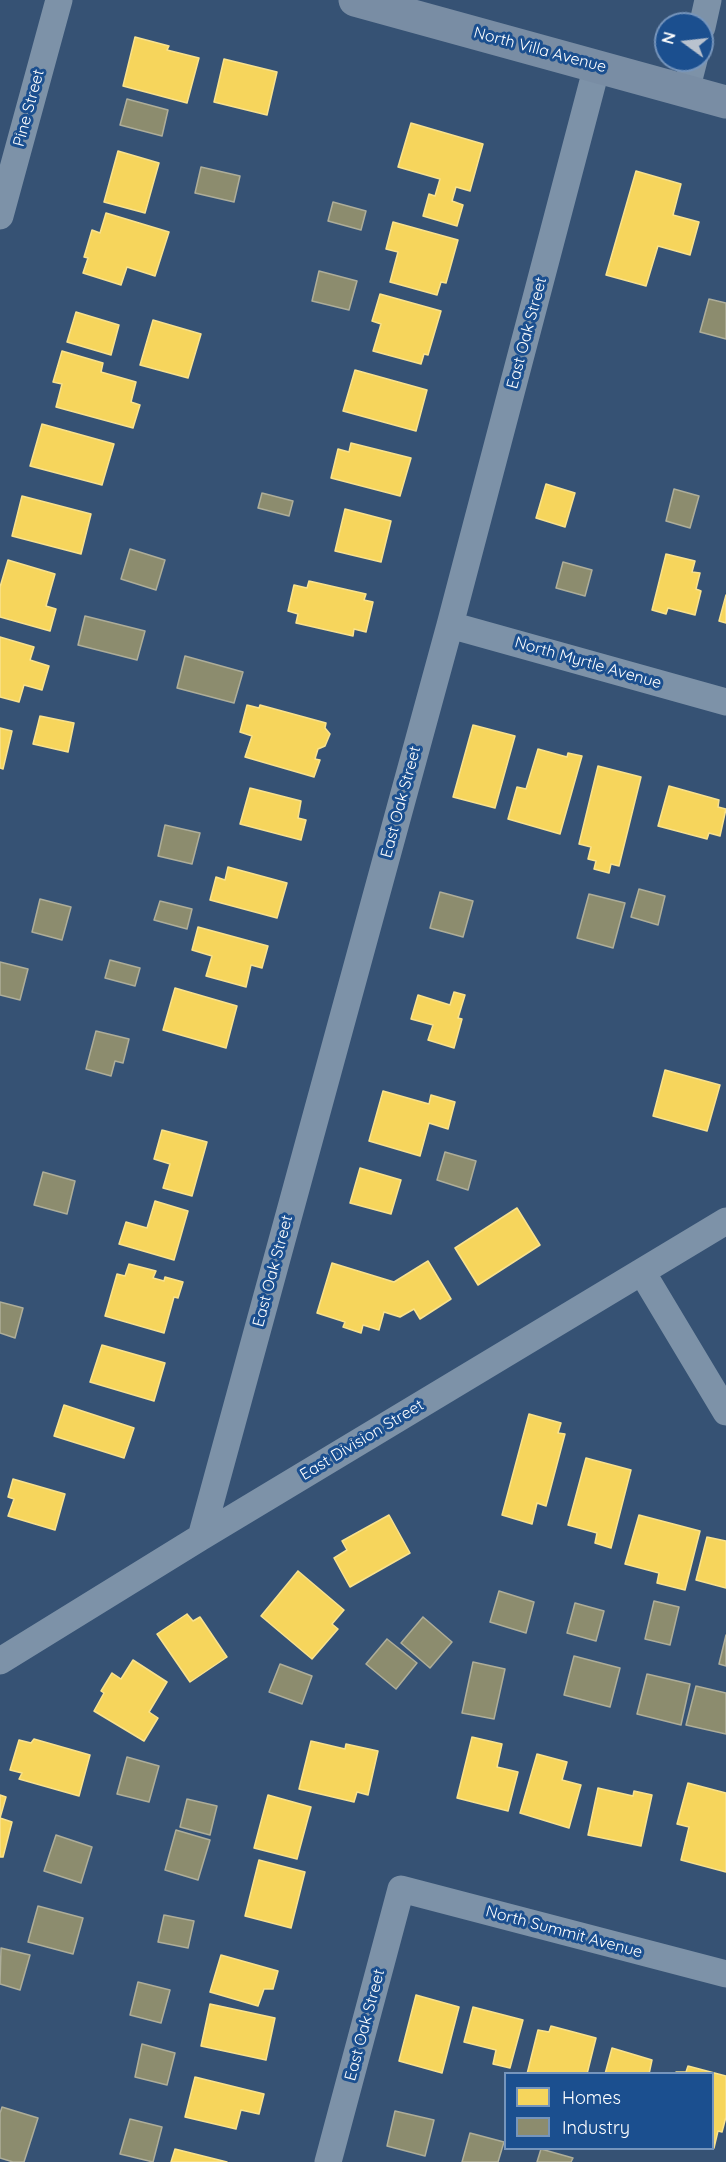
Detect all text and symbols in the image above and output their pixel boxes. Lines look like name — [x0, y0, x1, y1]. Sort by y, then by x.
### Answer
north arrow — [654, 12, 714, 72]
street label: North Villa Avenue — [472, 23, 608, 77]
text: N — [657, 30, 680, 46]
street label: Pine Street — [9, 67, 49, 149]
street label: East Oak Street — [503, 275, 551, 391]
street label: North Myrtle Avenue — [512, 633, 664, 693]
street label: East Oak Street — [377, 744, 425, 860]
street label: East Oak Street — [249, 1213, 297, 1329]
street label: East Division Street — [297, 1396, 427, 1484]
street label: North Summit Avenue — [483, 1902, 645, 1962]
street label: East Oak Street — [341, 1967, 389, 2083]
legend — [504, 2072, 714, 2150]
text: Homes — [562, 2086, 621, 2109]
text: Industry — [562, 2116, 630, 2139]

